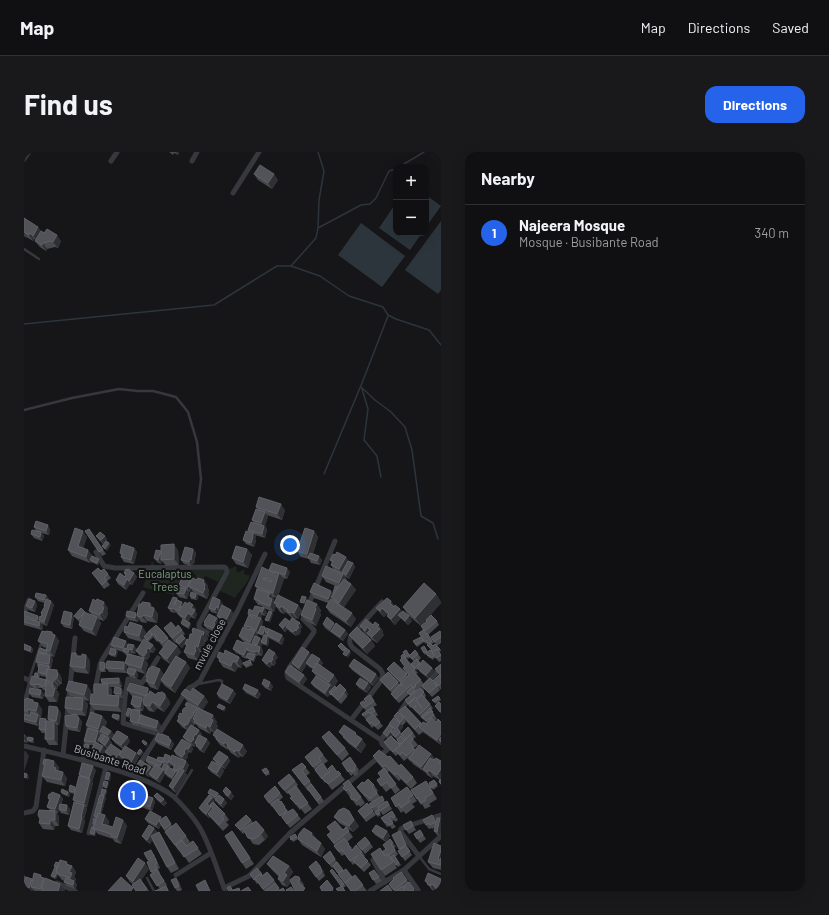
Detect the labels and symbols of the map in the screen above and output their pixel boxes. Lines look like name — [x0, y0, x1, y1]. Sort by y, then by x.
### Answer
your location — [280, 535, 300, 555]
park label: Eucalaptus Trees — [138, 567, 192, 593]
street label: mvule close — [190, 616, 228, 672]
street label: Busibante Road — [73, 741, 147, 777]
pin: 1 — [120, 780, 146, 810]

